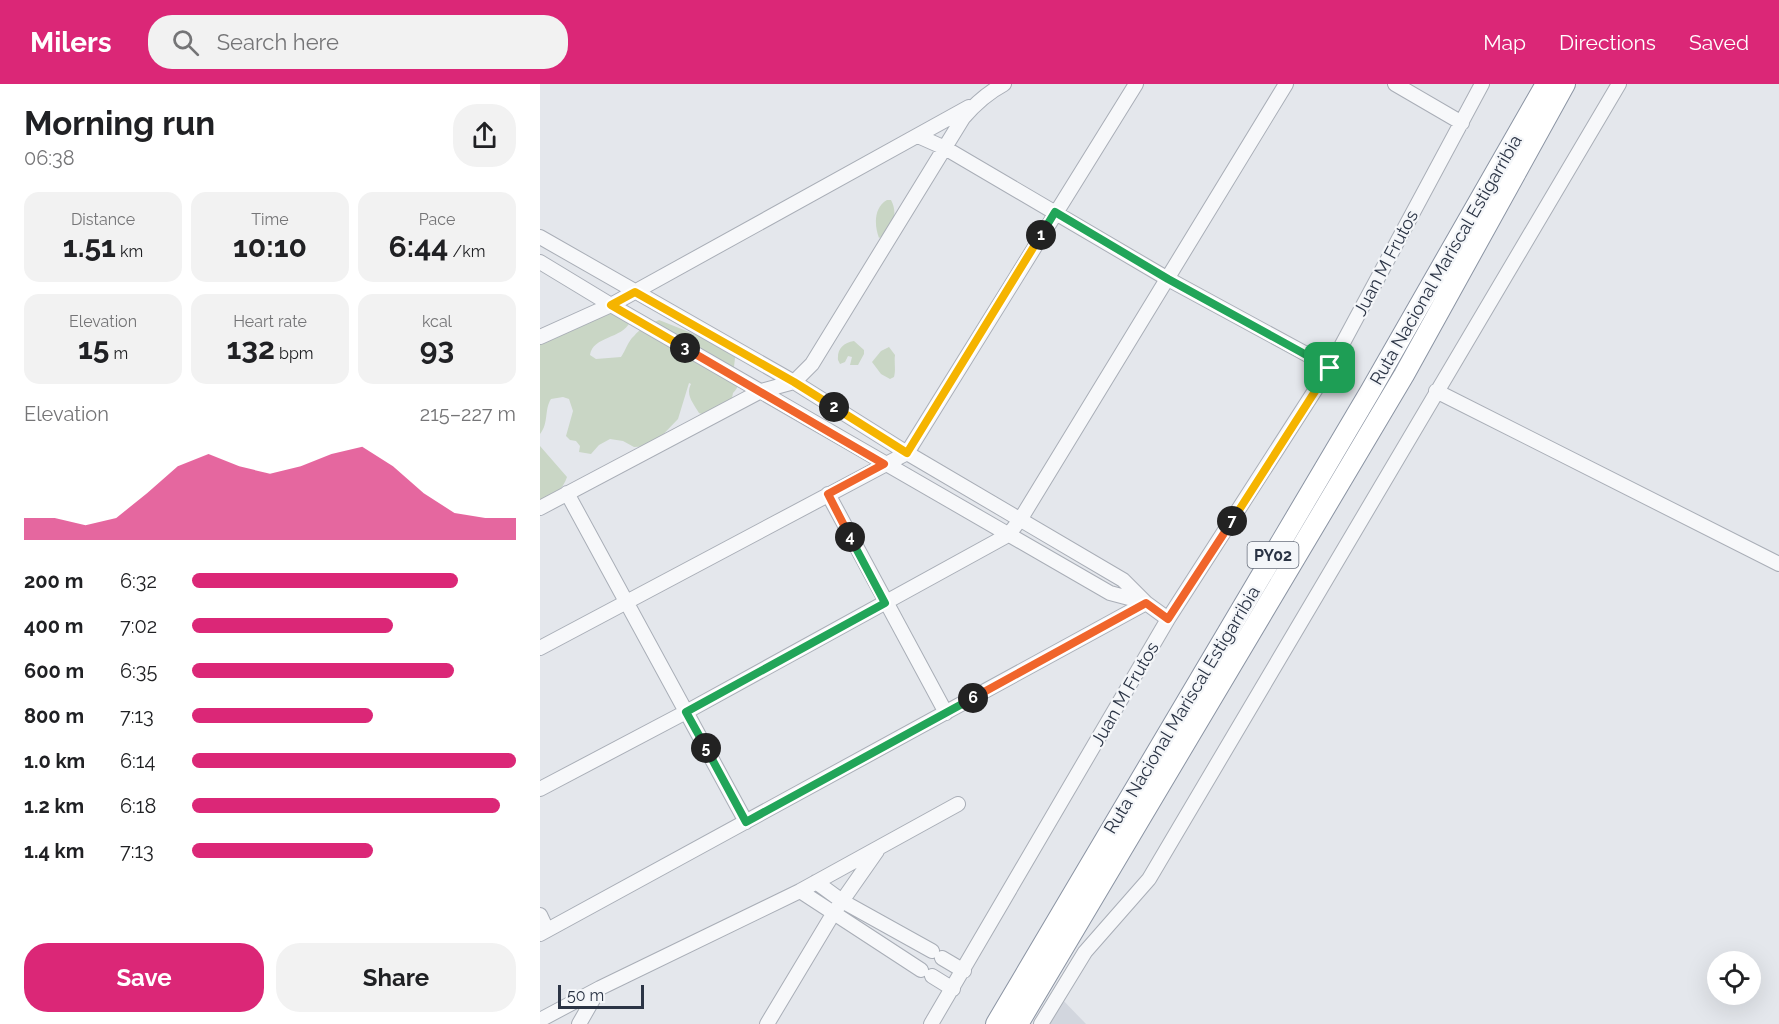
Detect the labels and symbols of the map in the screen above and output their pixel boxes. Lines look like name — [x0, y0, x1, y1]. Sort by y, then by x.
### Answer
street label: Ruta Nacional Mariscal Estigarribia — [1365, 131, 1526, 388]
street label: Juan M Frutos — [1349, 206, 1422, 319]
pin: 1 — [1026, 220, 1056, 250]
pin: 3 — [670, 333, 700, 363]
pin — [1304, 342, 1355, 393]
pin: 2 — [819, 392, 849, 422]
pin: 7 — [1217, 506, 1247, 536]
pin: 4 — [835, 522, 865, 552]
road number: PY02 — [1248, 542, 1298, 568]
street label: Ruta Nacional Mariscal Estigarribia — [1099, 582, 1264, 837]
street label: Juan M Frutos — [1086, 638, 1163, 750]
pin: 6 — [958, 683, 988, 713]
pin: 5 — [691, 733, 721, 763]
scale bar — [558, 982, 644, 1010]

